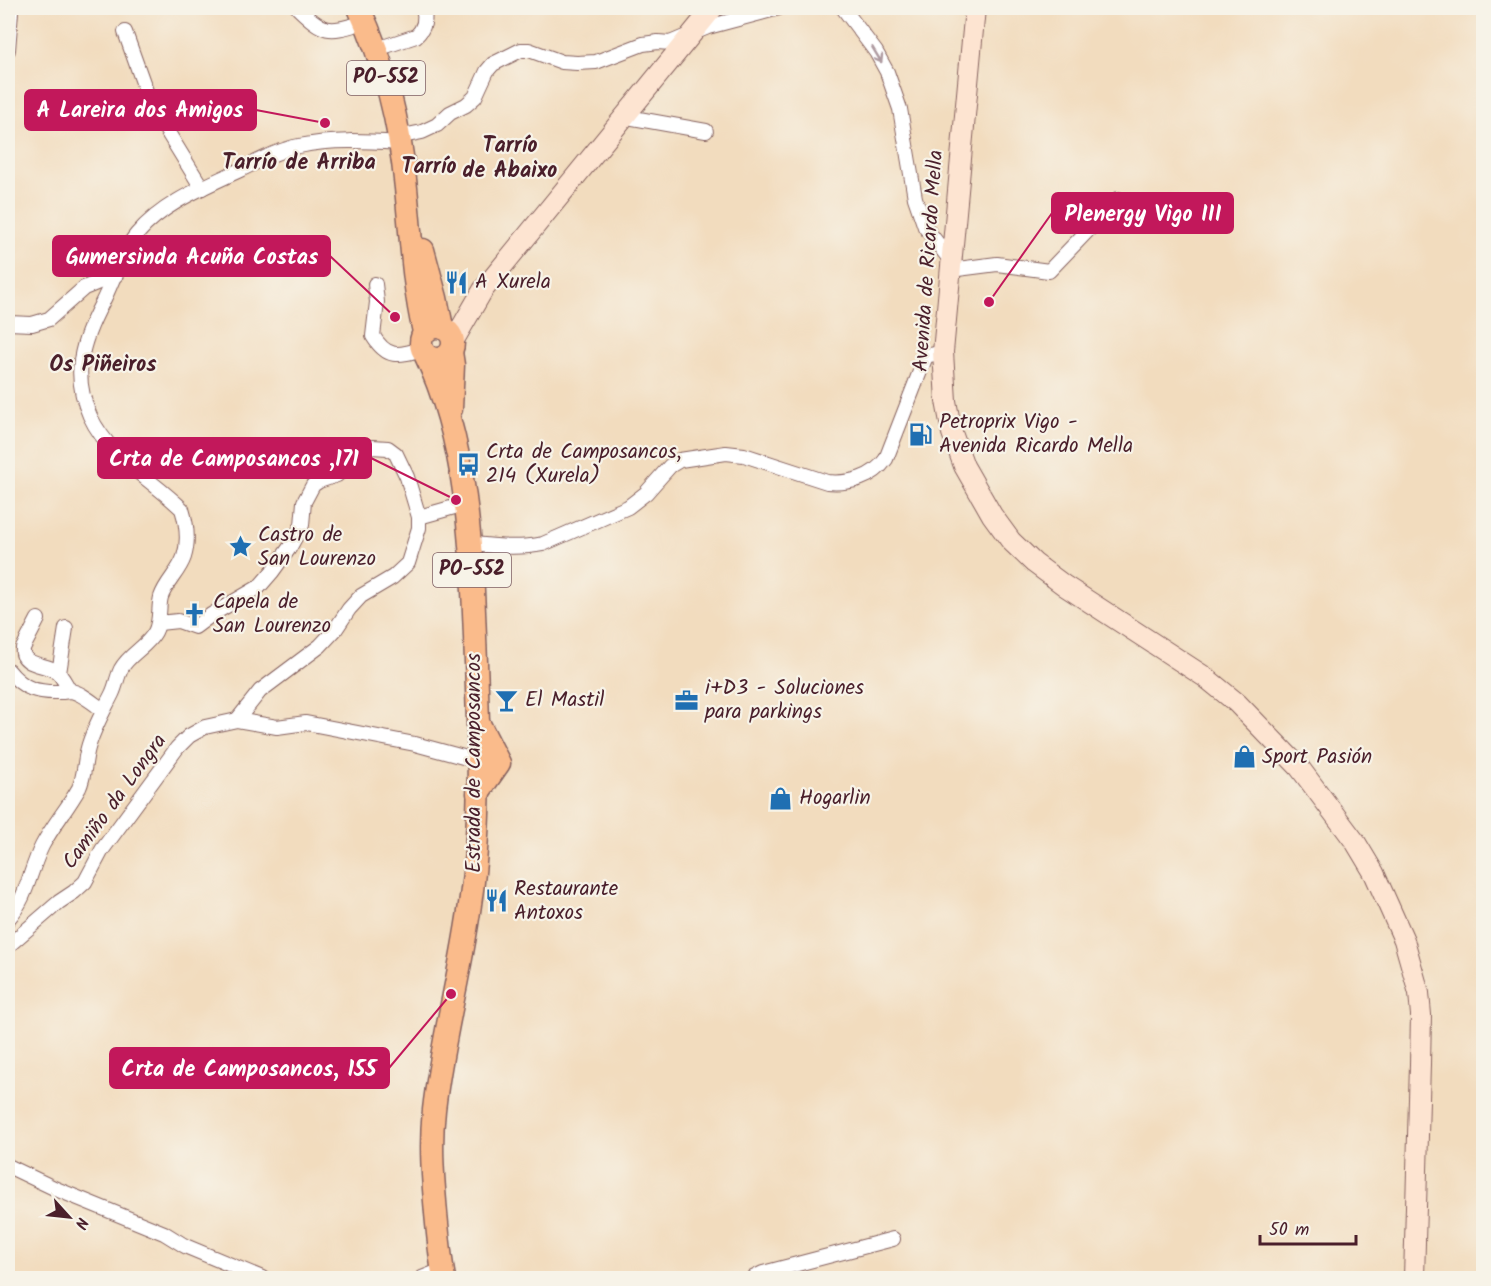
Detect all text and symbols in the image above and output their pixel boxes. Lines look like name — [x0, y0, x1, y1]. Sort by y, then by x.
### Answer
one-way arrow — [872, 46, 884, 63]
road number: PO-552 — [347, 61, 425, 95]
callout: A Lareira dos Amigos — [25, 90, 256, 130]
text: A Lareira dos Amigos — [37, 94, 244, 129]
district label: Tarrío de Abaixo — [463, 129, 557, 189]
district label: Tarrío de Arriba — [222, 146, 376, 181]
street label: Avenida de Ricardo Mella — [905, 149, 953, 373]
district label: Tarrío — [402, 150, 456, 185]
callout: Plenergy Vigo III — [1052, 193, 1233, 233]
text: Plenergy Vigo III — [1065, 198, 1222, 233]
callout: Gumersinda Acuña Costas — [53, 236, 330, 276]
text: Gumersinda Acuña Costas — [66, 241, 319, 276]
place label: A Xurela — [475, 266, 551, 299]
restaurant icon: A Xurela — [444, 269, 470, 295]
district label: Os Piñeiros — [49, 348, 157, 383]
place label: Petroprix Vigo - Avenida Ricardo Mella — [939, 406, 1133, 463]
fuel station icon: Petroprix Vigo - Avenida Ricardo Mella — [908, 421, 934, 447]
place label: Crta de Camposancos, 214 (Xurela) — [486, 436, 682, 493]
callout: Crta de Camposancos ,171 — [98, 438, 371, 478]
text: Crta de Camposancos ,171 — [109, 443, 359, 478]
bus stop icon: Crta de Camposancos, 214 (Xurela) — [455, 451, 481, 477]
place label: Castro de San Lourenzo — [258, 519, 376, 576]
place icon: Castro de San Lourenzo — [227, 534, 253, 560]
road number: PO-552 — [433, 553, 511, 587]
place label: Capela de San Lourenzo — [213, 586, 331, 643]
church icon: Capela de San Lourenzo — [182, 601, 208, 627]
street label: Estrada de Camposancos — [458, 653, 491, 873]
place label: i+D3 - Soluciones para parkings — [704, 672, 864, 729]
place label: El Mastil — [525, 684, 605, 717]
bar icon: El Mastil — [494, 687, 520, 713]
office icon: i+D3 - Soluciones para parkings — [674, 687, 700, 713]
street label: Camiño da Longra — [54, 727, 176, 877]
place label: Sport Pasión — [1262, 741, 1372, 774]
shop icon: Sport Pasión — [1231, 744, 1257, 770]
place label: Hogarlin — [799, 782, 871, 815]
shop icon: Hogarlin — [768, 785, 794, 811]
place label: Restaurante Antoxos — [514, 873, 619, 930]
restaurant icon: Restaurante Antoxos — [483, 888, 509, 914]
callout: Crta de Camposancos, 155 — [110, 1048, 389, 1088]
text: Crta de Camposancos, 155 — [122, 1053, 378, 1088]
north arrow — [39, 1187, 99, 1247]
scale bar — [1260, 1208, 1356, 1246]
text: N — [68, 1213, 94, 1233]
text: 50 m — [1269, 1216, 1309, 1245]

